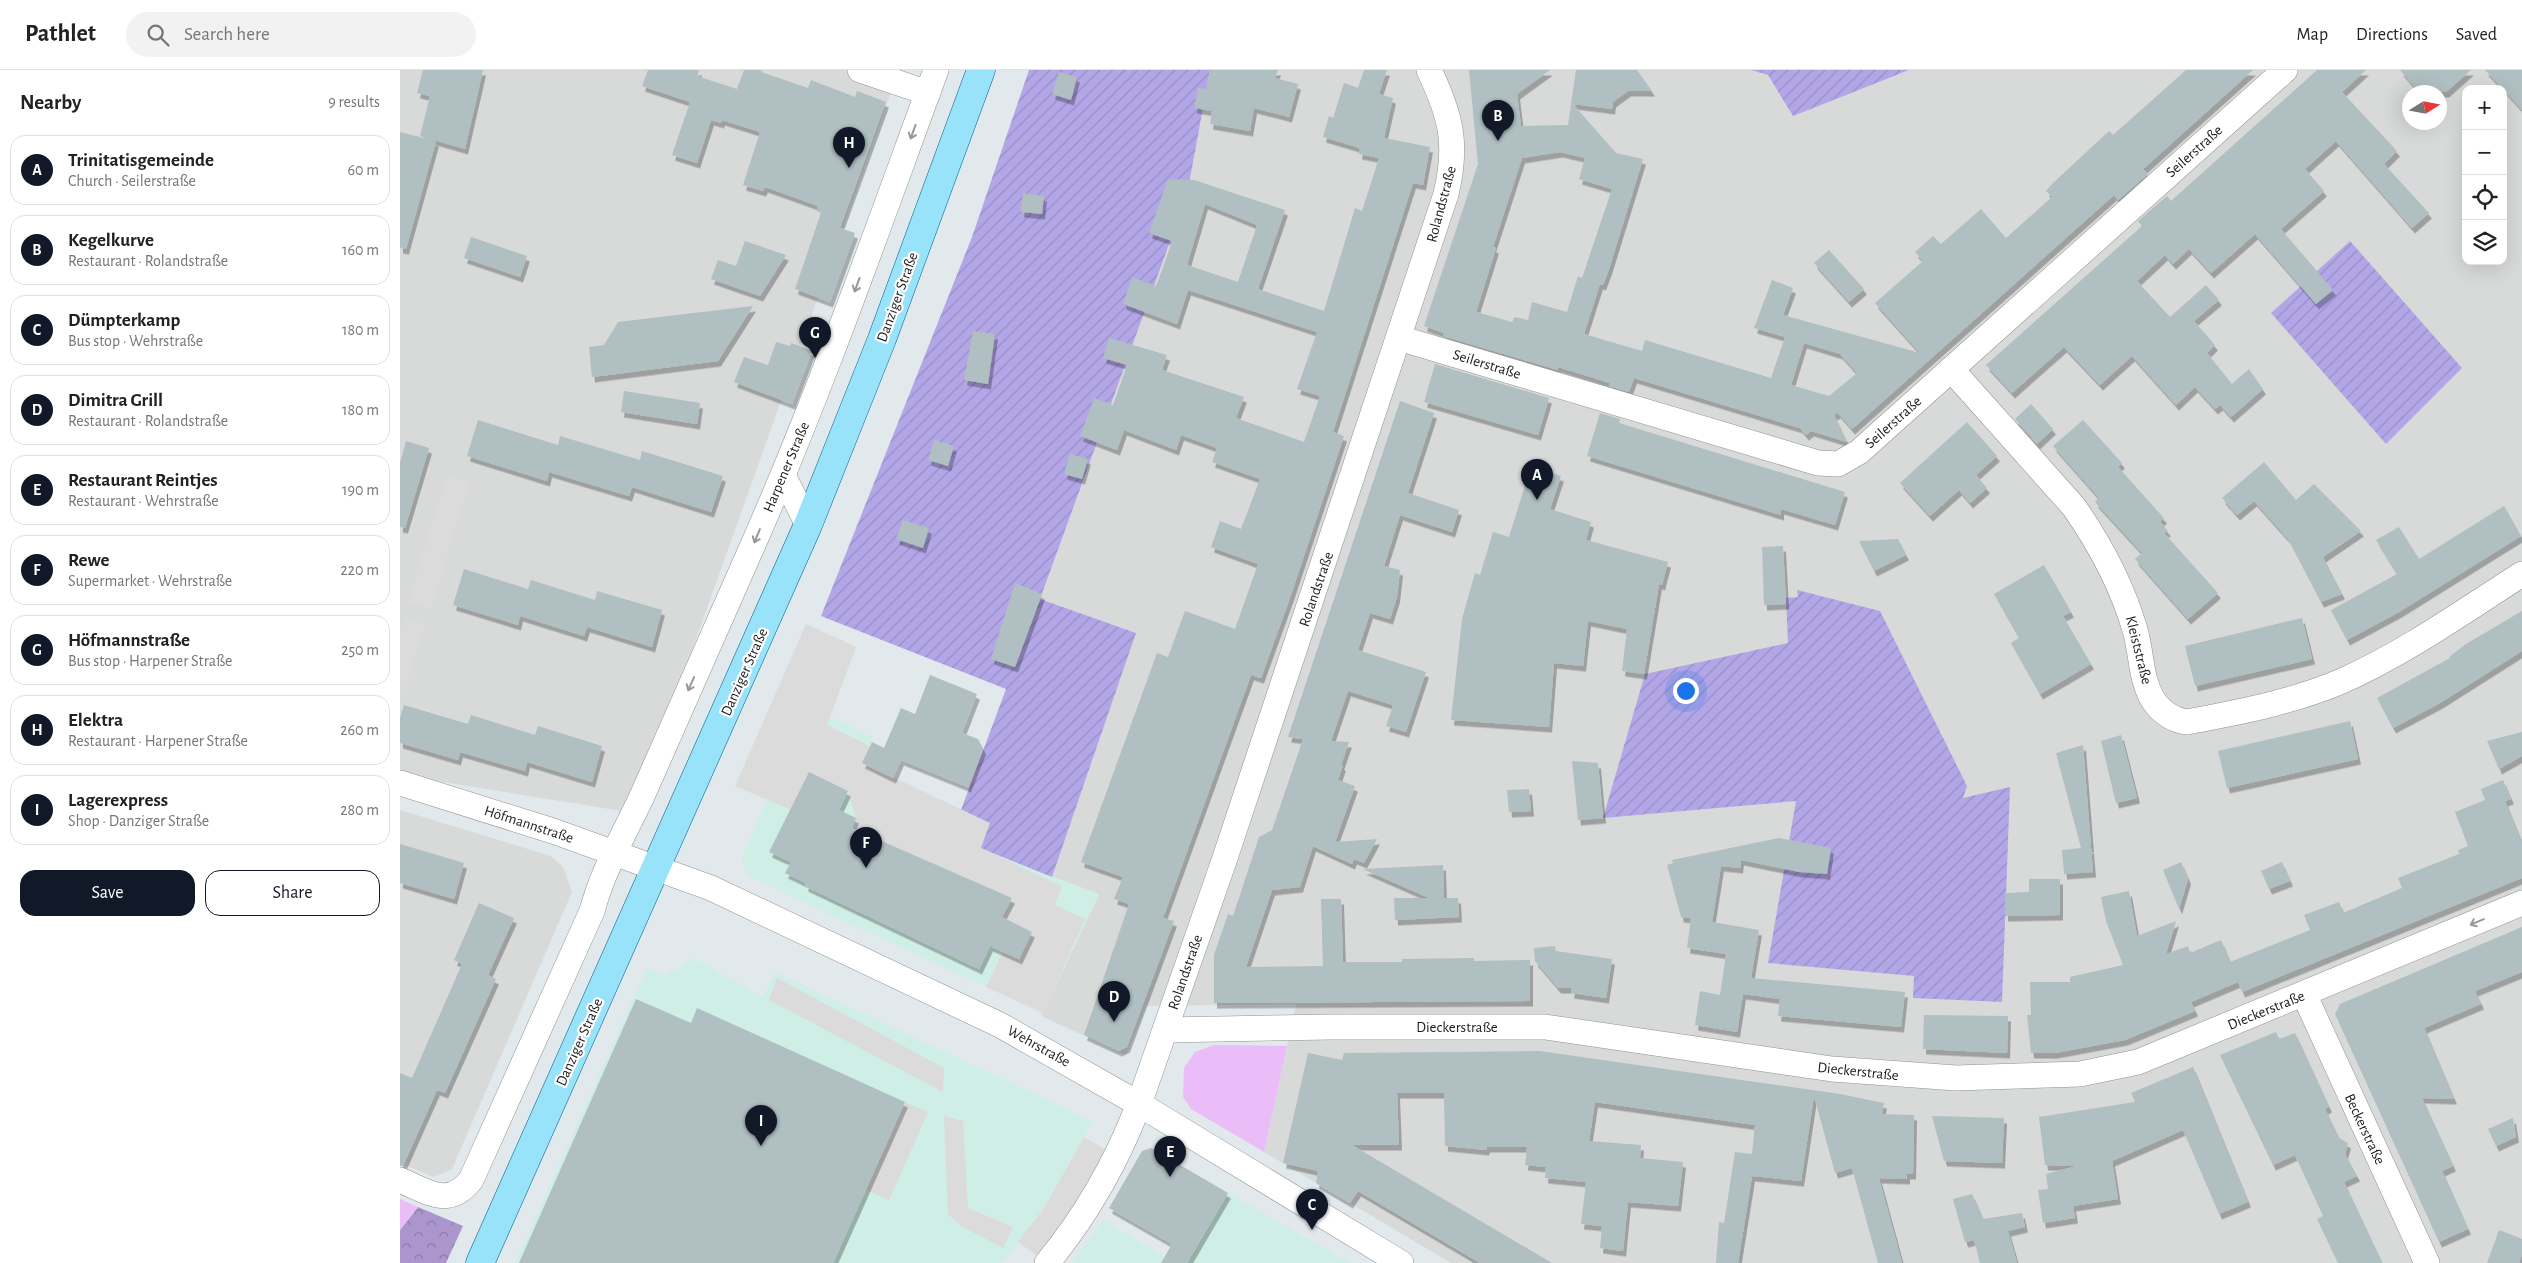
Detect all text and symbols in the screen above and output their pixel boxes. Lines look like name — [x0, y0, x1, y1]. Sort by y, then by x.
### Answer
search box — [126, 12, 476, 57]
icon: search — [144, 21, 172, 49]
text: Pathlet — [25, 22, 96, 46]
text: Search here — [184, 25, 270, 44]
text: Map — [2297, 26, 2328, 44]
text: Directions — [2356, 26, 2428, 44]
text: Saved — [2456, 26, 2497, 44]
north arrow — [2402, 85, 2447, 130]
map controls — [2462, 85, 2507, 265]
button: + — [2462, 85, 2507, 130]
text: Nearby — [20, 92, 81, 113]
text: 9 results — [328, 94, 380, 110]
pin: B — [1482, 100, 1514, 141]
street label: Seilerstraße — [2163, 122, 2225, 180]
one-way arrow — [908, 124, 917, 139]
pin: H — [833, 127, 865, 168]
button: − — [2462, 130, 2507, 175]
text: Trinitatisgemeinde — [68, 151, 214, 170]
text: A — [32, 162, 42, 178]
text: 60 m — [348, 162, 379, 178]
street label: Rolandstraße — [1424, 164, 1459, 244]
text: Church · Seilerstraße — [68, 173, 196, 189]
button: locate — [2462, 175, 2507, 220]
button: layers — [2462, 220, 2507, 265]
text: Kegelkurve — [68, 231, 154, 250]
text: B — [32, 242, 42, 258]
text: 160 m — [342, 242, 379, 258]
street label: Danziger Straße — [874, 250, 921, 344]
text: Restaurant · Rolandstraße — [68, 253, 228, 269]
one-way arrow — [852, 276, 861, 292]
text: Dümpterkamp — [68, 311, 180, 330]
pin: G — [799, 317, 831, 358]
text: C — [33, 322, 41, 338]
text: 180 m — [342, 322, 379, 338]
text: Bus stop · Wehrstraße — [68, 333, 203, 349]
street label: Seilerstraße — [1451, 347, 1523, 382]
text: Dimitra Grill — [68, 391, 163, 410]
street label: Seilerstraße — [1862, 393, 1924, 451]
text: D — [32, 402, 42, 418]
text: 180 m — [342, 402, 379, 418]
text: Restaurant · Rolandstraße — [68, 413, 228, 429]
street label: Harpener Straße — [761, 420, 812, 515]
pin: A — [1521, 459, 1553, 500]
text: Restaurant Reintjes — [68, 471, 218, 490]
text: E — [33, 482, 41, 498]
text: 190 m — [342, 482, 379, 498]
text: Restaurant · Wehrstraße — [68, 493, 219, 509]
one-way arrow — [752, 528, 762, 543]
street label: Rolandstraße — [1297, 550, 1336, 629]
text: Rewe — [68, 551, 110, 570]
text: F — [33, 562, 41, 578]
text: 220 m — [341, 562, 379, 578]
text: Supermarket · Wehrstraße — [68, 573, 232, 589]
street label: Kleiststraße — [2123, 614, 2154, 686]
street label: Danziger Straße — [718, 626, 771, 718]
text: Höfmannstraße — [68, 631, 190, 650]
text: G — [32, 642, 42, 658]
text: 250 m — [341, 642, 379, 658]
text: Bus stop · Harpener Straße — [68, 653, 232, 669]
one-way arrow — [686, 676, 696, 691]
your location — [1673, 678, 1699, 704]
text: Elektra — [68, 711, 123, 730]
text: H — [31, 722, 43, 738]
text: 260 m — [340, 722, 379, 738]
text: Restaurant · Harpener Straße — [68, 733, 248, 749]
text: Lagerexpress — [68, 791, 168, 810]
text: I — [35, 802, 39, 818]
text: 280 m — [340, 802, 379, 818]
street label: Höfmannstraße — [482, 803, 575, 846]
text: Shop · Danziger Straße — [68, 813, 209, 829]
pin: F — [850, 827, 882, 868]
button: Save — [20, 870, 195, 916]
button: Share — [205, 870, 380, 916]
one-way arrow — [2470, 917, 2485, 927]
street label: Rolandstraße — [1166, 933, 1205, 1012]
pin: D — [1098, 981, 1130, 1022]
street label: Dieckerstraße — [2226, 988, 2307, 1033]
street label: Danziger Straße — [553, 996, 606, 1088]
street label: Dieckerstraße — [1416, 1020, 1498, 1035]
street label: Wehrstraße — [1005, 1023, 1073, 1070]
street label: Dieckerstraße — [1817, 1060, 1899, 1083]
street label: Beckerstraße — [2342, 1092, 2387, 1167]
pin: I — [745, 1105, 777, 1146]
pin: E — [1154, 1136, 1186, 1177]
pin: C — [1296, 1189, 1328, 1230]

